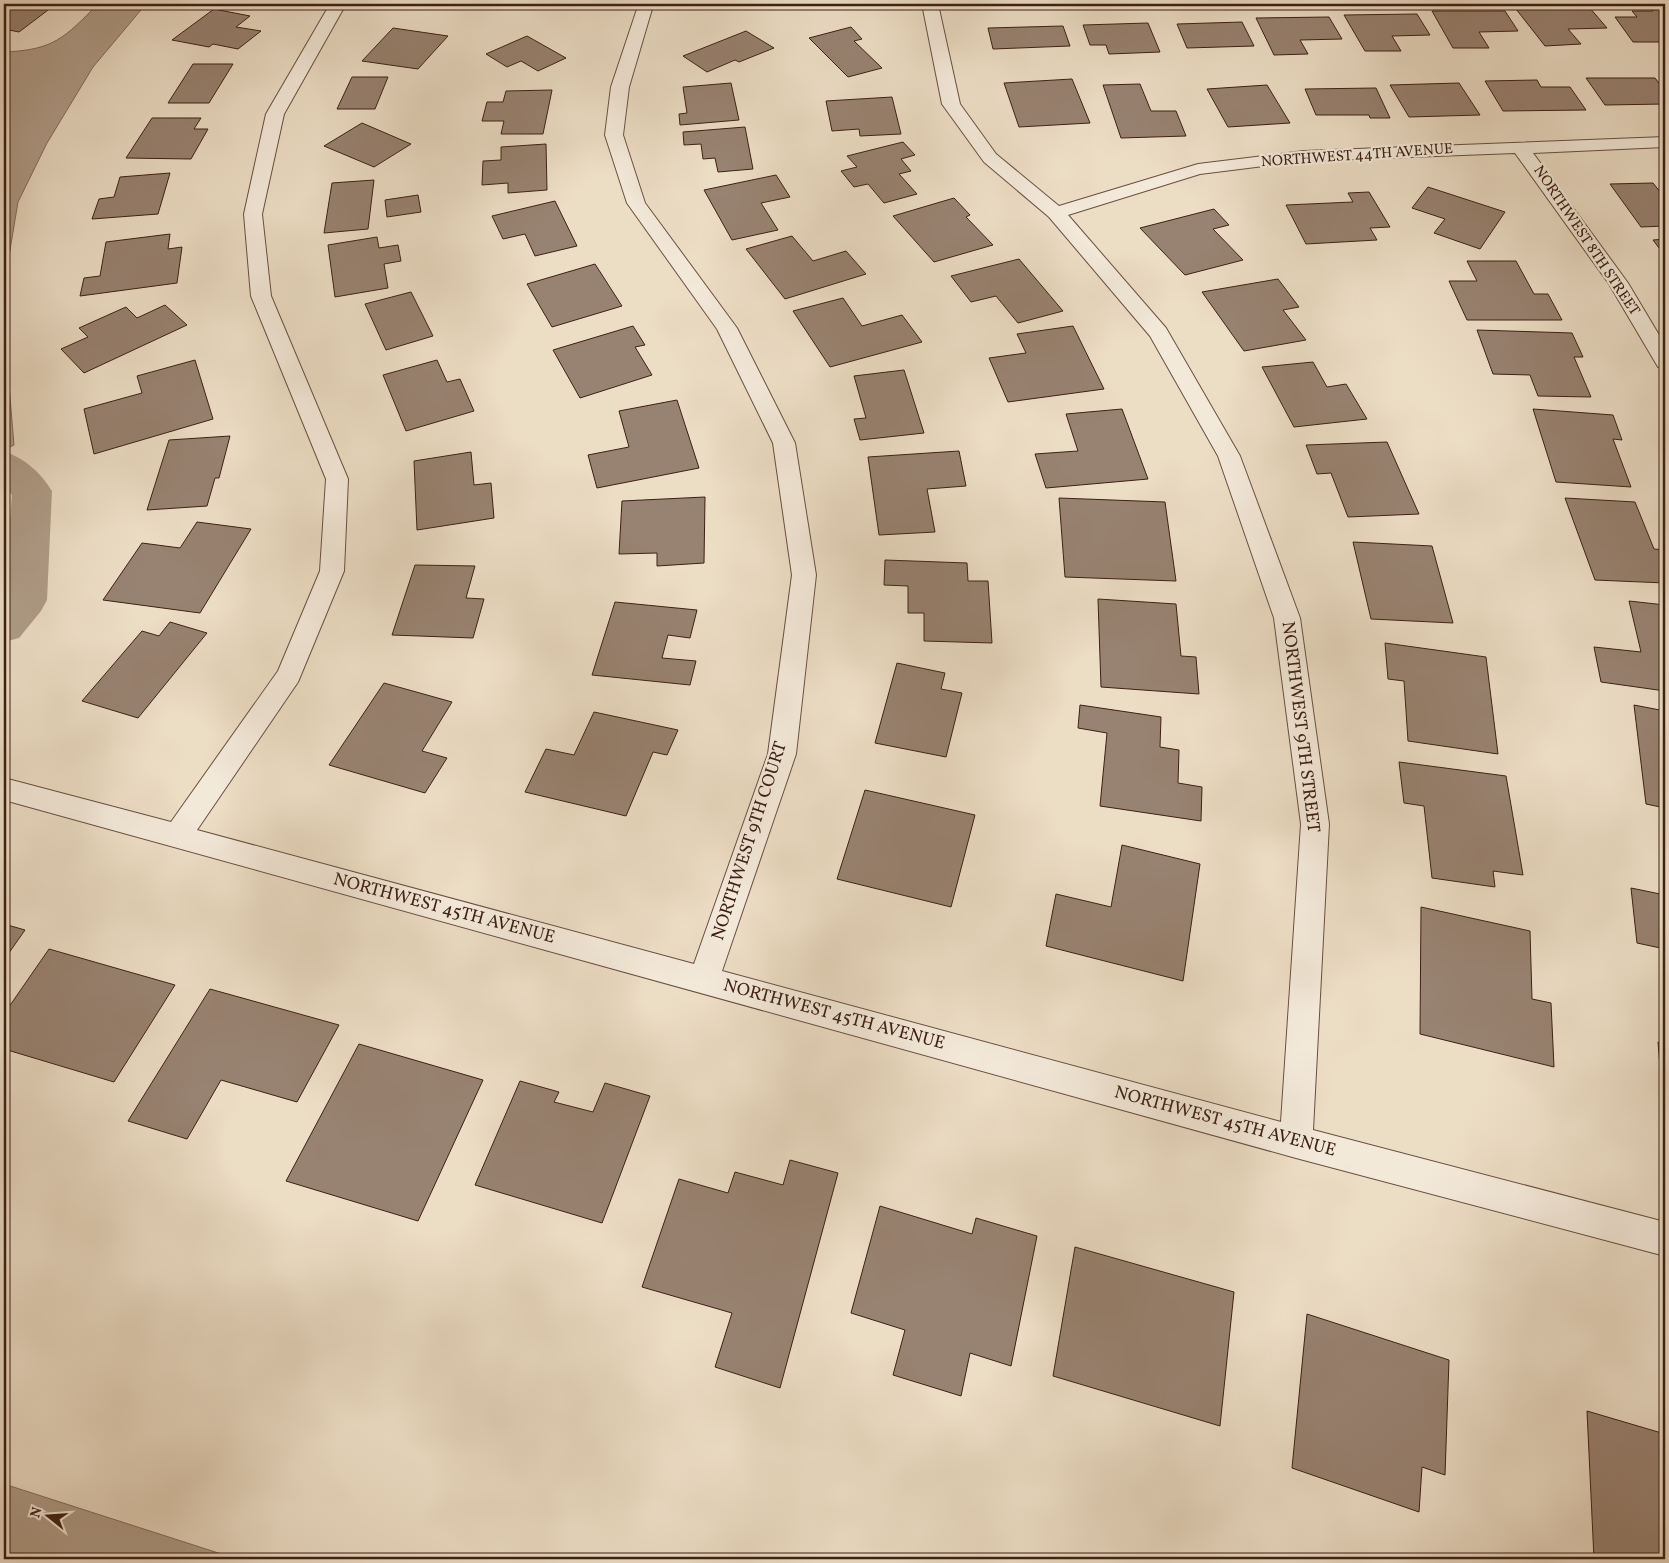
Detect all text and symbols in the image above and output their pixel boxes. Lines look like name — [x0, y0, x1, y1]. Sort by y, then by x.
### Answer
street label: NORTHWEST 44TH AVENUE — [1260, 139, 1454, 173]
street label: NORTHWEST 8TH STREET — [1528, 162, 1644, 321]
street label: NORTHWEST 9TH STREET — [1275, 620, 1325, 835]
street label: NORTHWEST 9TH COURT — [706, 738, 794, 944]
street label: NORTHWEST 45TH AVENUE — [330, 867, 558, 951]
street label: NORTHWEST 45TH AVENUE — [720, 973, 948, 1057]
street label: NORTHWEST 45TH AVENUE — [1111, 1080, 1339, 1164]
north arrow — [22, 1490, 72, 1540]
text: N — [26, 1505, 48, 1520]

